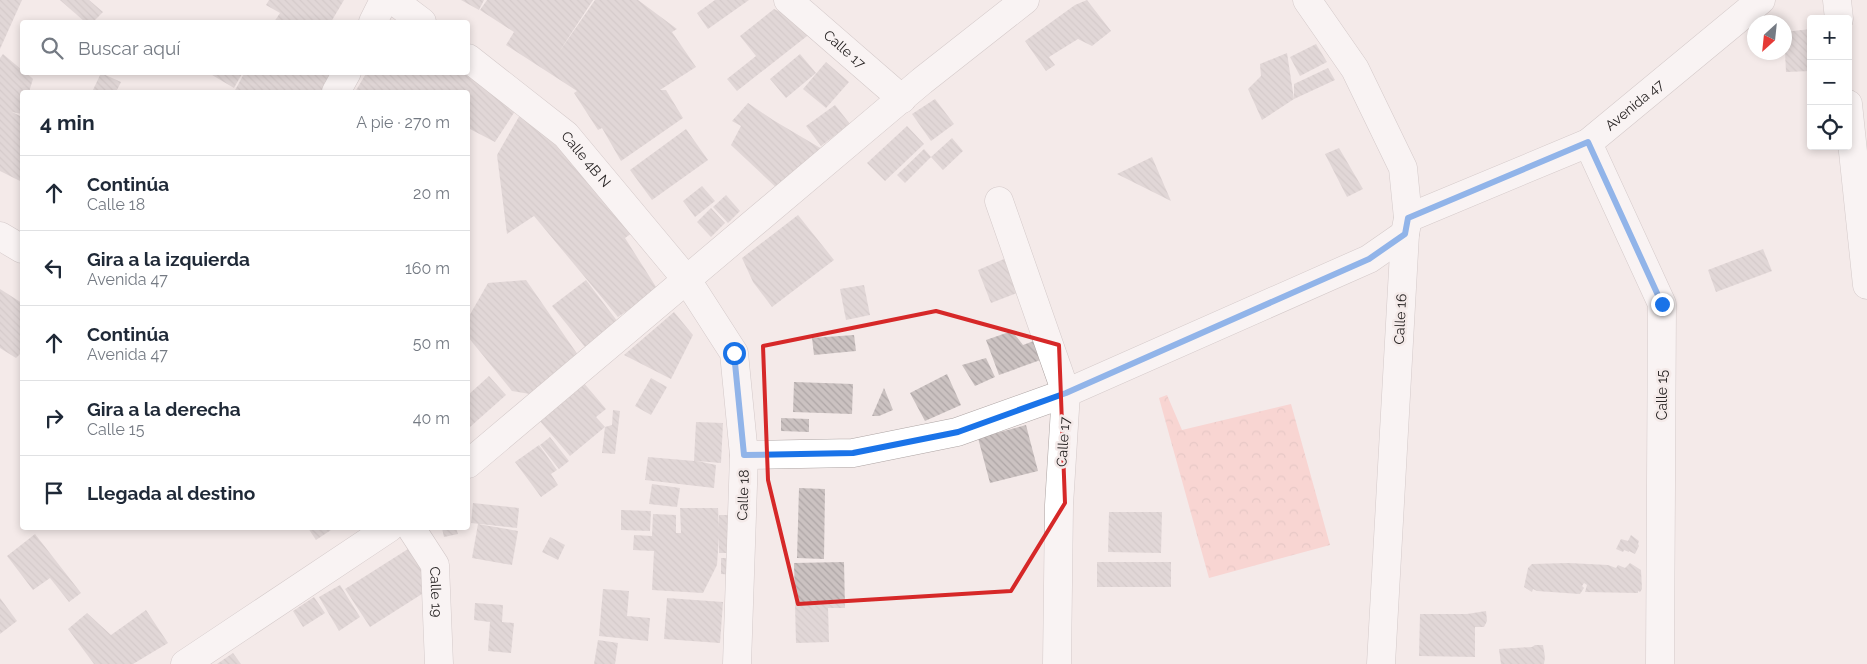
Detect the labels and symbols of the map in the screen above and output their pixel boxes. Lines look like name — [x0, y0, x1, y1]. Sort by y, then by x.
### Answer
north arrow — [1747, 15, 1792, 60]
street label: Calle 17 — [820, 27, 869, 72]
street label: Avenida 47 — [1602, 76, 1667, 133]
street label: Calle 4B N — [558, 128, 614, 190]
street label: Calle 16 — [1391, 293, 1409, 345]
route end — [1651, 293, 1674, 316]
route start — [723, 342, 746, 365]
street label: Calle 15 — [1654, 370, 1670, 420]
street label: Calle 17 — [1053, 416, 1073, 468]
street label: Calle 18 — [734, 469, 752, 521]
street label: Calle 19 — [427, 566, 445, 618]

